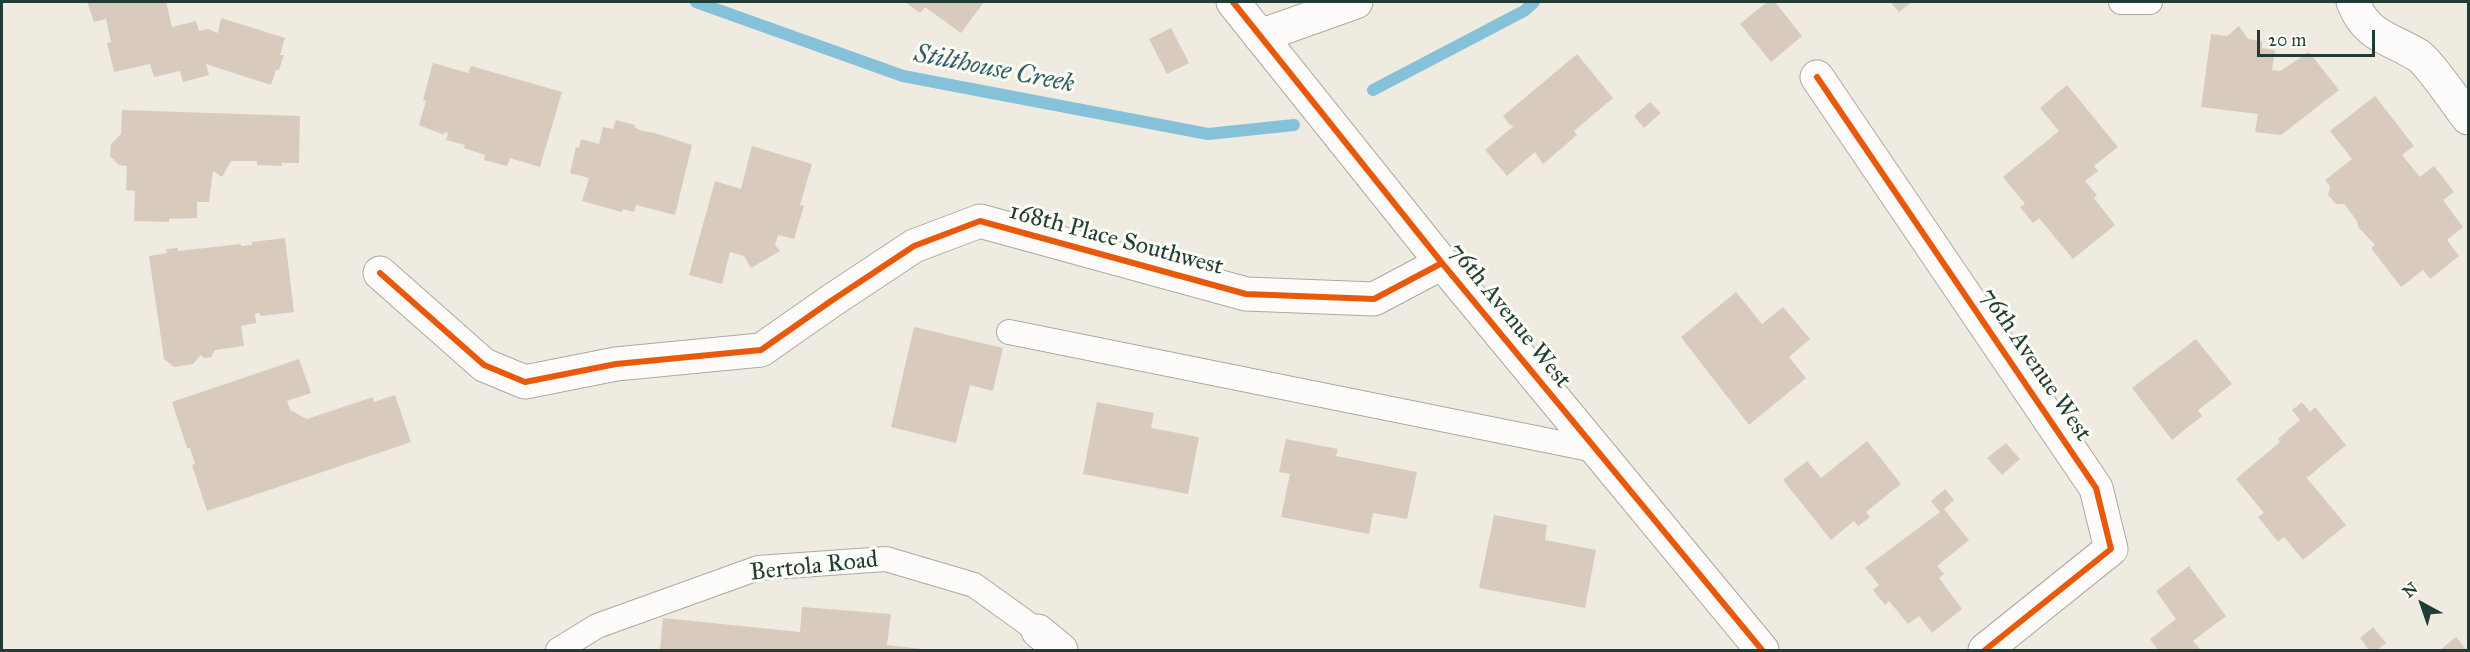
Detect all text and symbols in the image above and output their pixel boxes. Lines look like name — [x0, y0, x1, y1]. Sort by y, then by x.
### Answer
scale bar — [2260, 18, 2378, 56]
text: 20 m — [2268, 29, 2306, 51]
water label: Stilthouse Creek — [911, 39, 1077, 101]
street label: 168th Place Southwest — [1006, 198, 1226, 282]
street label: 76th Avenue West — [1442, 238, 1576, 394]
street label: 76th Avenue West — [1973, 283, 2097, 447]
street label: Bertola Road — [749, 546, 879, 588]
north arrow — [2392, 574, 2452, 634]
text: N — [2399, 578, 2421, 601]

